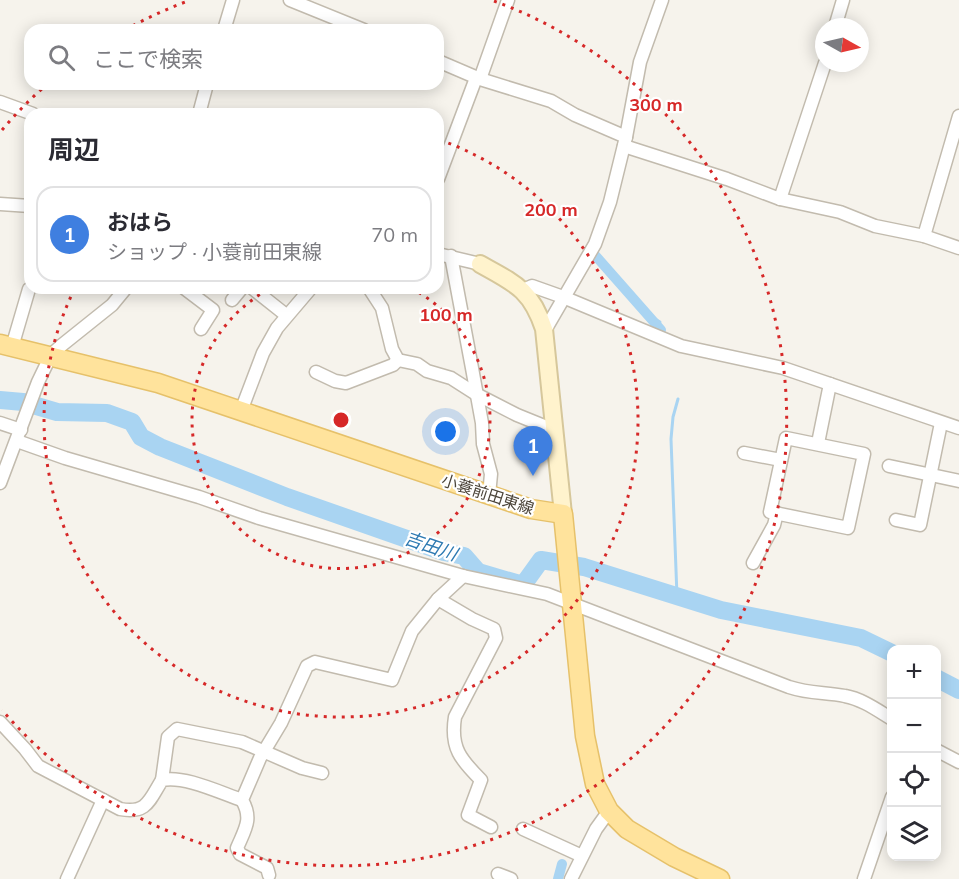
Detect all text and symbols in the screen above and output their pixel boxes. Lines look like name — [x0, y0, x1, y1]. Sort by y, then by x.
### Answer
north arrow — [815, 18, 869, 72]
search box — [24, 24, 444, 90]
icon: search — [45, 41, 78, 74]
text: ここで検索 — [93, 45, 203, 73]
text: 300 m — [629, 93, 683, 116]
text: 周辺 — [48, 133, 100, 166]
text: 200 m — [524, 198, 578, 221]
text: おはら — [107, 208, 173, 236]
text: 1 — [64, 222, 76, 247]
text: 70 m — [371, 222, 418, 247]
text: ショップ · 小蓑前田東線 — [107, 239, 322, 264]
text: 100 m — [419, 303, 473, 326]
centre of rings — [331, 410, 351, 430]
your location — [431, 417, 460, 446]
pin: 1 — [514, 426, 552, 476]
street label: 小蓑前田東線 — [439, 470, 537, 518]
water label: 吉田川 — [402, 526, 462, 566]
map controls — [887, 645, 941, 861]
button: + — [887, 645, 941, 699]
button: − — [887, 699, 941, 753]
button: locate — [887, 753, 941, 807]
button: layers — [887, 807, 941, 861]

